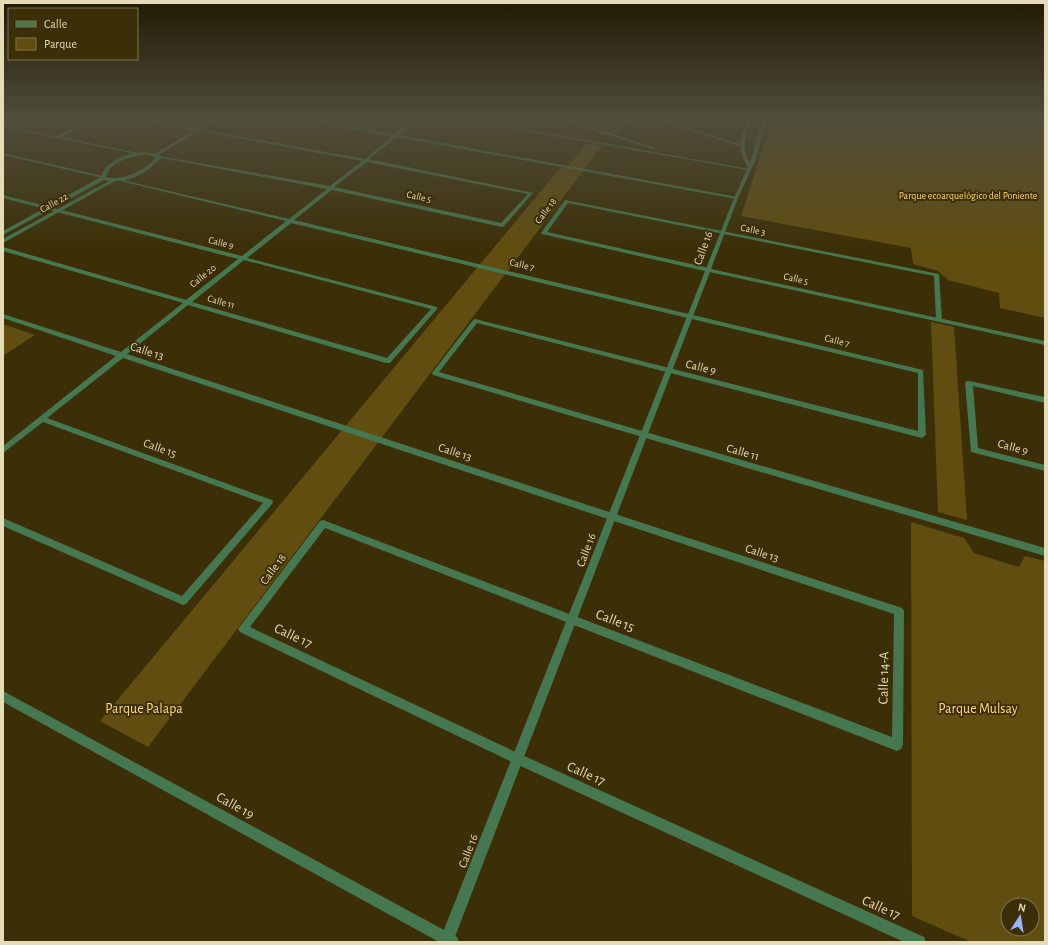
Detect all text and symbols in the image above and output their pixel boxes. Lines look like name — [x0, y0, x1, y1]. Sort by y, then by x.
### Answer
legend — [8, 8, 138, 60]
text: Calle — [44, 18, 67, 30]
text: Parque — [44, 38, 77, 50]
street label: Calle 5 — [406, 189, 432, 205]
street label: Calle 22 — [38, 191, 70, 215]
park label: Parque ecoarquelógico del Poniente — [899, 191, 1038, 201]
street label: Calle 18 — [533, 196, 559, 226]
street label: Calle 3 — [740, 223, 766, 237]
street label: Calle 16 — [691, 229, 715, 266]
street label: Calle 9 — [207, 235, 235, 251]
street label: Calle 7 — [509, 257, 535, 273]
street label: Calle 20 — [188, 262, 218, 290]
street label: Calle 5 — [783, 271, 809, 287]
street label: Calle 11 — [206, 293, 236, 311]
street label: Calle 7 — [824, 333, 850, 349]
street label: Calle 13 — [129, 340, 165, 362]
street label: Calle 9 — [685, 357, 718, 377]
street label: Calle 15 — [142, 436, 178, 460]
street label: Calle 9 — [997, 437, 1030, 457]
street label: Calle 13 — [437, 441, 473, 463]
street label: Calle 11 — [725, 442, 761, 462]
street label: Calle 16 — [574, 531, 598, 568]
street label: Calle 13 — [744, 542, 780, 564]
street label: Calle 18 — [258, 551, 289, 587]
street label: Calle 15 — [594, 607, 636, 635]
street label: Calle 17 — [272, 621, 314, 651]
street label: Calle 14-A — [877, 652, 891, 704]
park label: Parque Palapa — [105, 702, 183, 716]
park label: Parque Mulsay — [938, 702, 1018, 716]
street label: Calle 17 — [565, 759, 607, 789]
street label: Calle 19 — [214, 790, 256, 822]
street label: Calle 16 — [456, 832, 480, 869]
street label: Calle 17 — [860, 893, 902, 923]
north arrow — [1000, 897, 1040, 937]
text: N — [1017, 902, 1027, 914]

